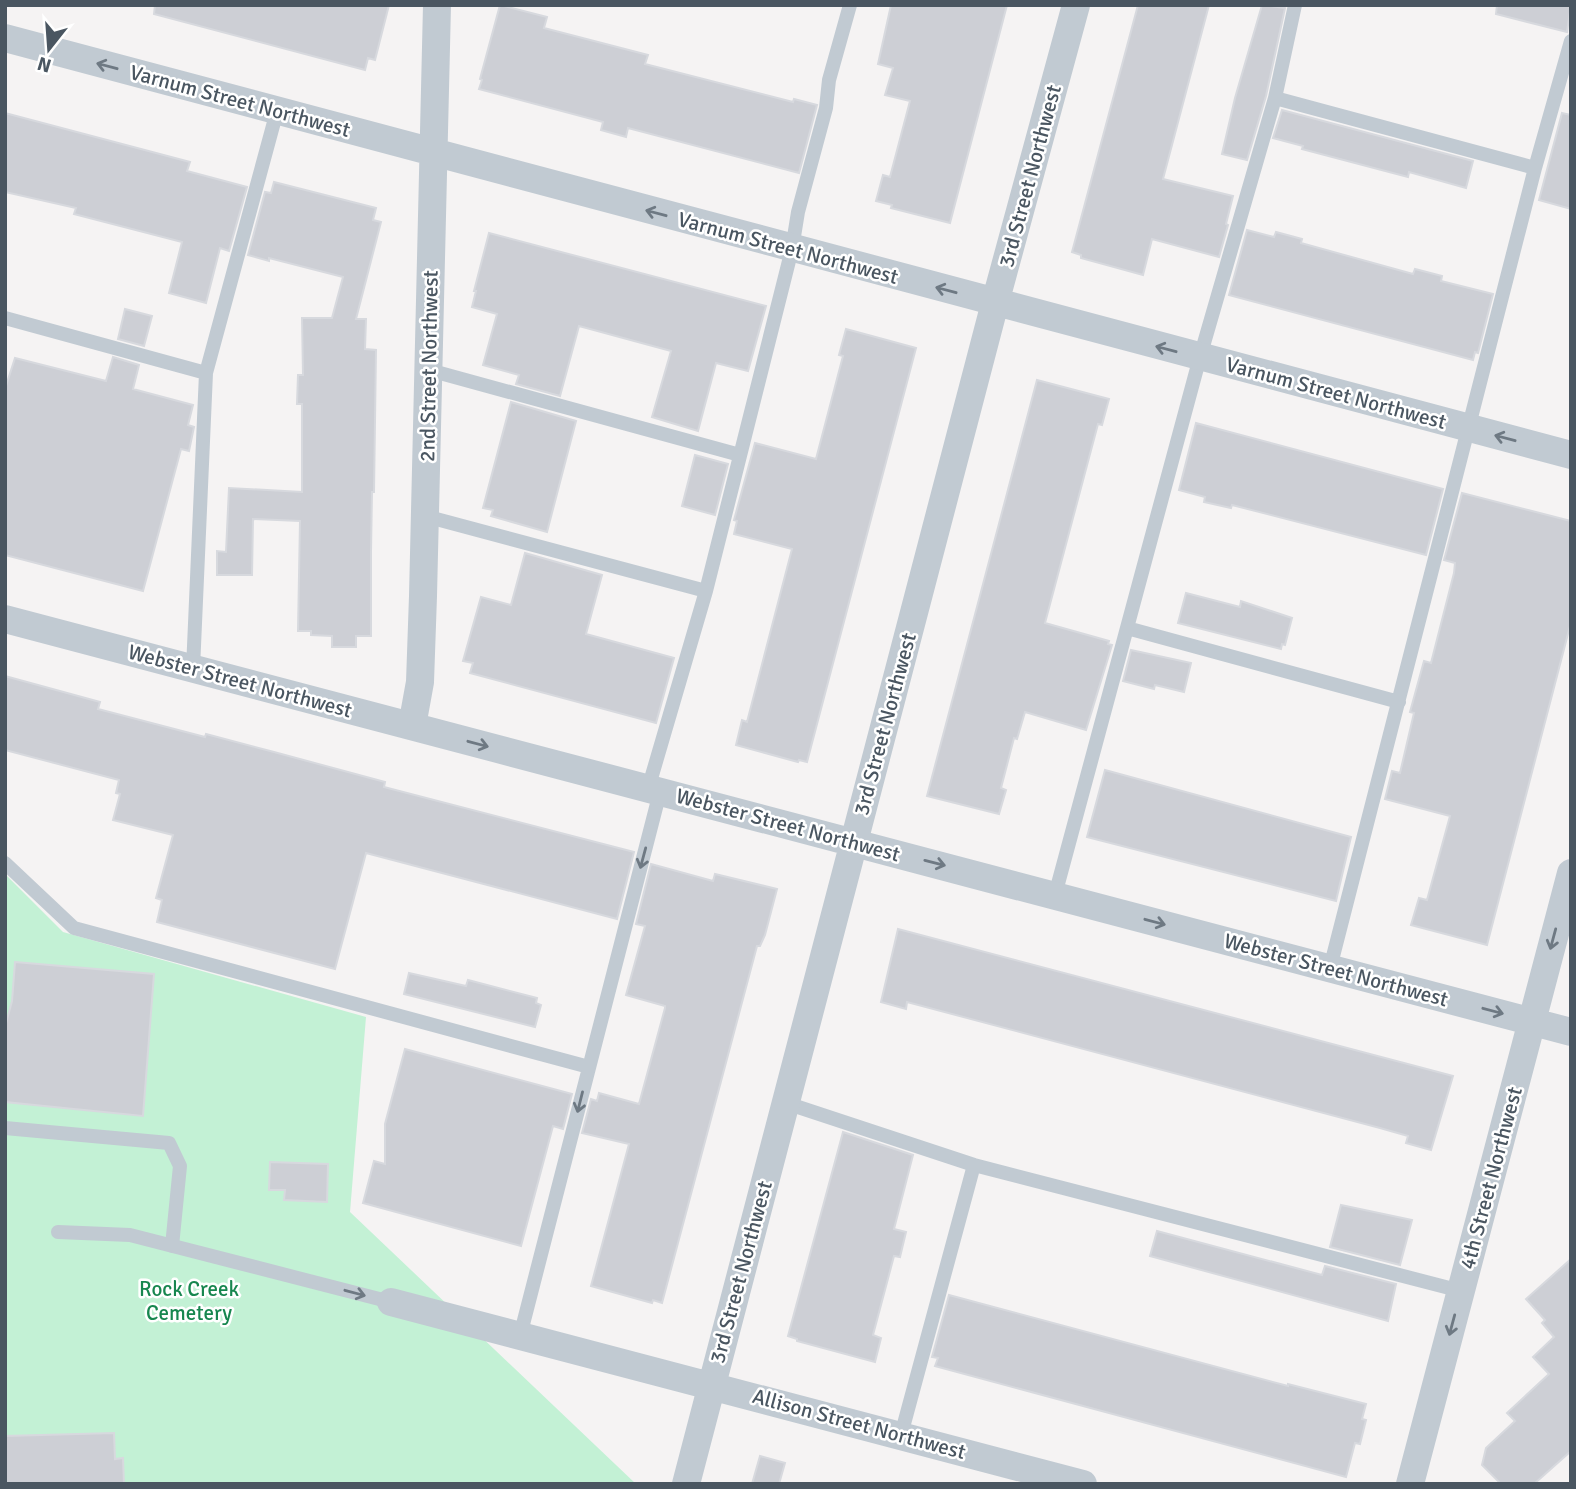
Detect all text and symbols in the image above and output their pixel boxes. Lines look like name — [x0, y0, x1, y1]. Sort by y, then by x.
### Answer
north arrow — [14, 14, 84, 84]
text: N — [34, 51, 54, 78]
one-way arrow — [96, 58, 118, 71]
street label: Varnum Street Northwest — [127, 59, 353, 143]
street label: 3rd Street Northwest — [993, 82, 1067, 270]
one-way arrow — [645, 206, 667, 219]
street label: Varnum Street Northwest — [675, 206, 901, 290]
street label: 2nd Street Northwest — [414, 270, 444, 462]
one-way arrow — [936, 283, 958, 296]
one-way arrow — [1156, 341, 1178, 354]
street label: Varnum Street Northwest — [1223, 351, 1449, 435]
one-way arrow — [1494, 431, 1517, 444]
street label: 3rd Street Northwest — [848, 630, 922, 818]
street label: Webster Street Northwest — [125, 639, 355, 723]
one-way arrow — [466, 738, 489, 751]
street label: Webster Street Northwest — [673, 783, 903, 867]
one-way arrow — [636, 846, 649, 869]
one-way arrow — [923, 857, 946, 870]
one-way arrow — [1143, 916, 1166, 929]
street label: Webster Street Northwest — [1221, 928, 1451, 1012]
one-way arrow — [1546, 928, 1559, 950]
one-way arrow — [1482, 1006, 1504, 1019]
street label: 4th Street Northwest — [1454, 1084, 1528, 1272]
one-way arrow — [573, 1090, 586, 1113]
street label: 3rd Street Northwest — [704, 1178, 778, 1366]
park label: Rock Creek Cemetery — [139, 1276, 239, 1326]
one-way arrow — [343, 1287, 365, 1300]
one-way arrow — [1445, 1313, 1458, 1336]
street label: Allison Street Northwest — [750, 1383, 968, 1465]

